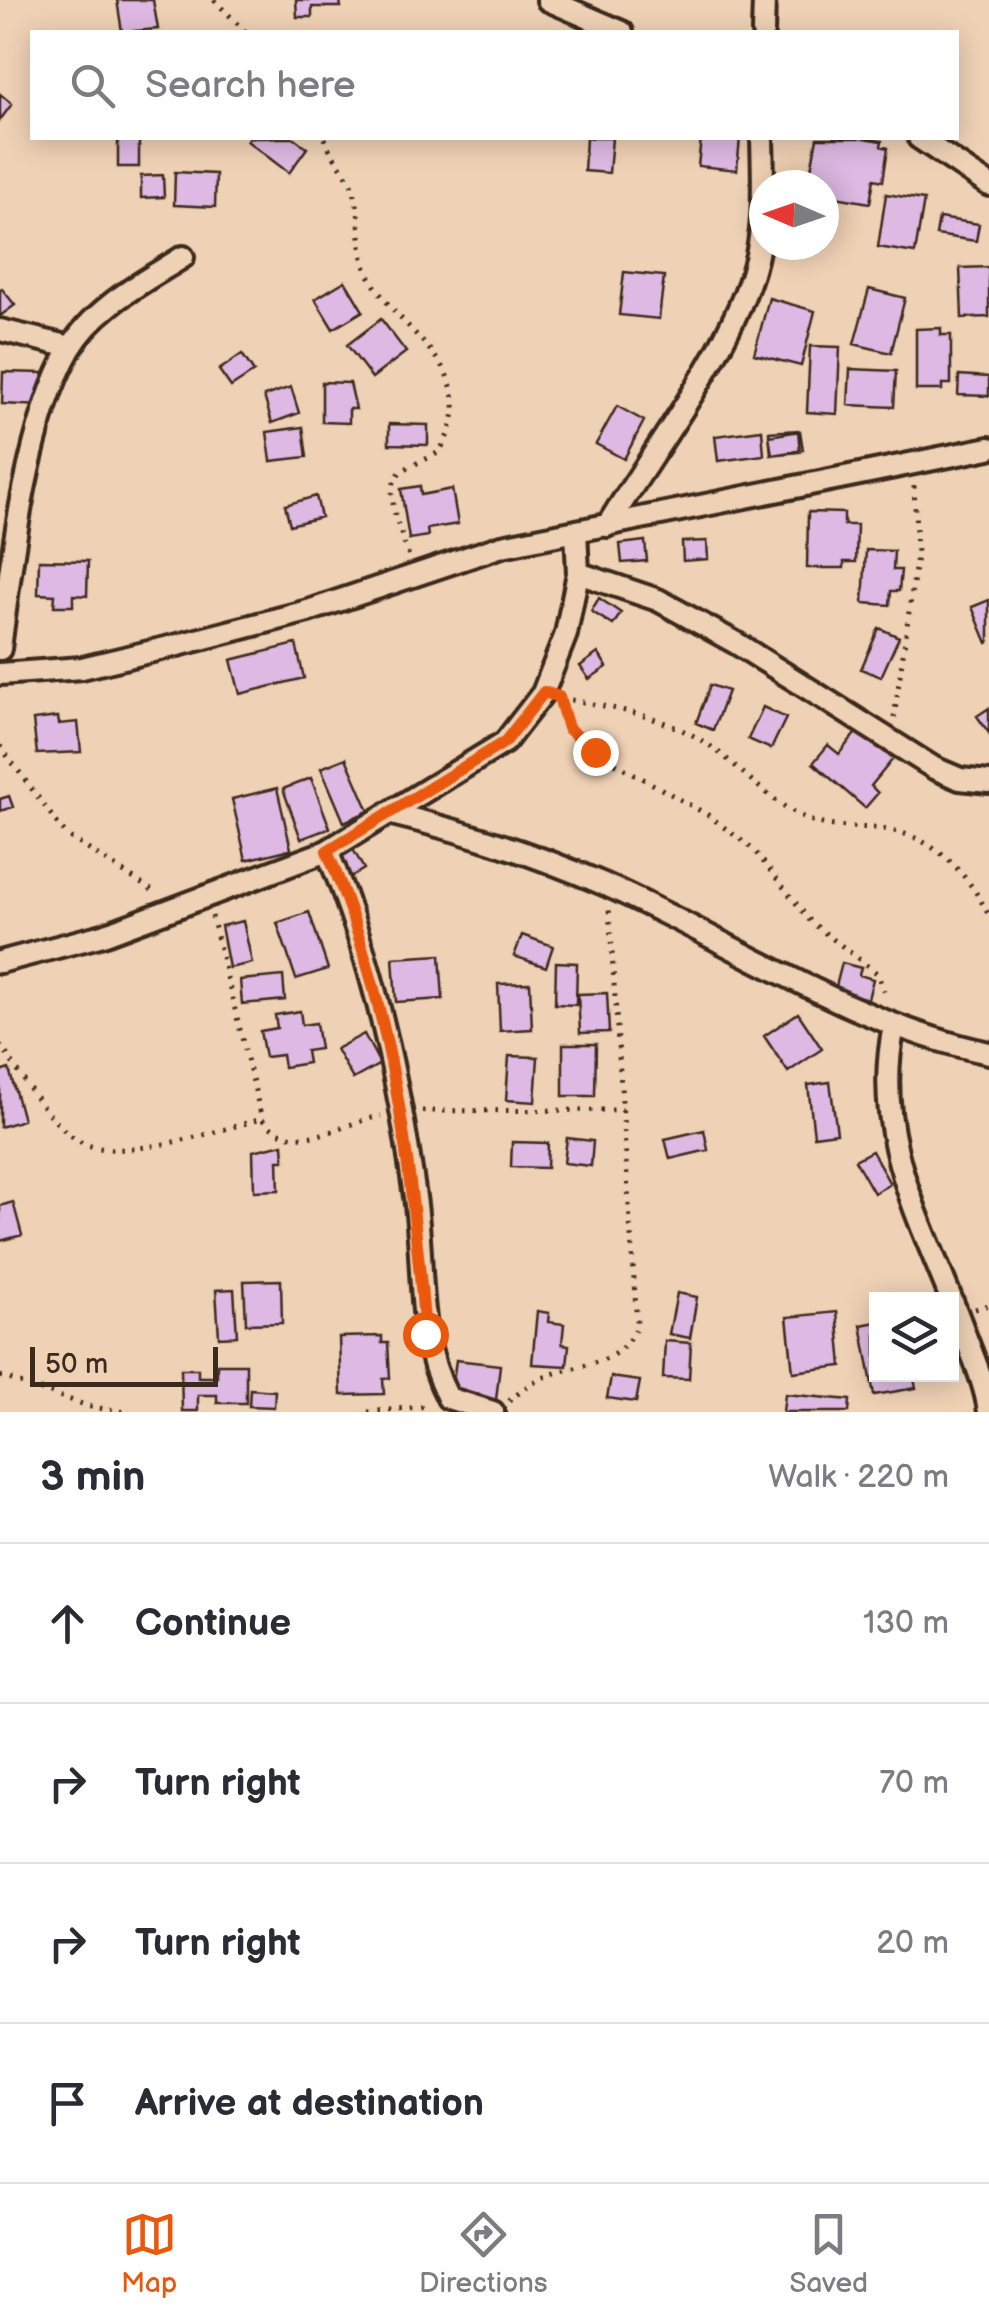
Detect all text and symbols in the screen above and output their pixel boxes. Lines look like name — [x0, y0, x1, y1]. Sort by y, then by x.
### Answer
search box — [30, 30, 959, 140]
icon: search — [65, 58, 120, 113]
text: Search here — [145, 63, 356, 108]
north arrow — [749, 170, 839, 260]
route end — [573, 730, 619, 776]
map controls — [869, 1292, 959, 1382]
button: layers — [869, 1292, 959, 1382]
route start — [403, 1312, 449, 1358]
scale bar — [30, 1342, 218, 1386]
text: 50 m — [45, 1348, 108, 1381]
text: 3 min — [40, 1452, 145, 1503]
text: Walk · 220 m — [768, 1458, 949, 1497]
icon: ahead — [40, 1596, 95, 1651]
text: Continue — [135, 1601, 291, 1646]
text: 130 m — [863, 1604, 949, 1643]
icon: right — [40, 1756, 95, 1811]
text: Turn right — [135, 1761, 300, 1806]
text: 70 m — [879, 1764, 949, 1803]
icon: right — [40, 1916, 95, 1971]
text: Turn right — [135, 1921, 300, 1966]
text: 20 m — [876, 1924, 949, 1963]
icon: arrive — [40, 2076, 95, 2131]
text: Arrive at destination — [135, 2081, 484, 2126]
tab: Map — [121, 2207, 177, 2300]
tab: Directions — [419, 2207, 548, 2300]
tab: Saved — [790, 2207, 868, 2300]

